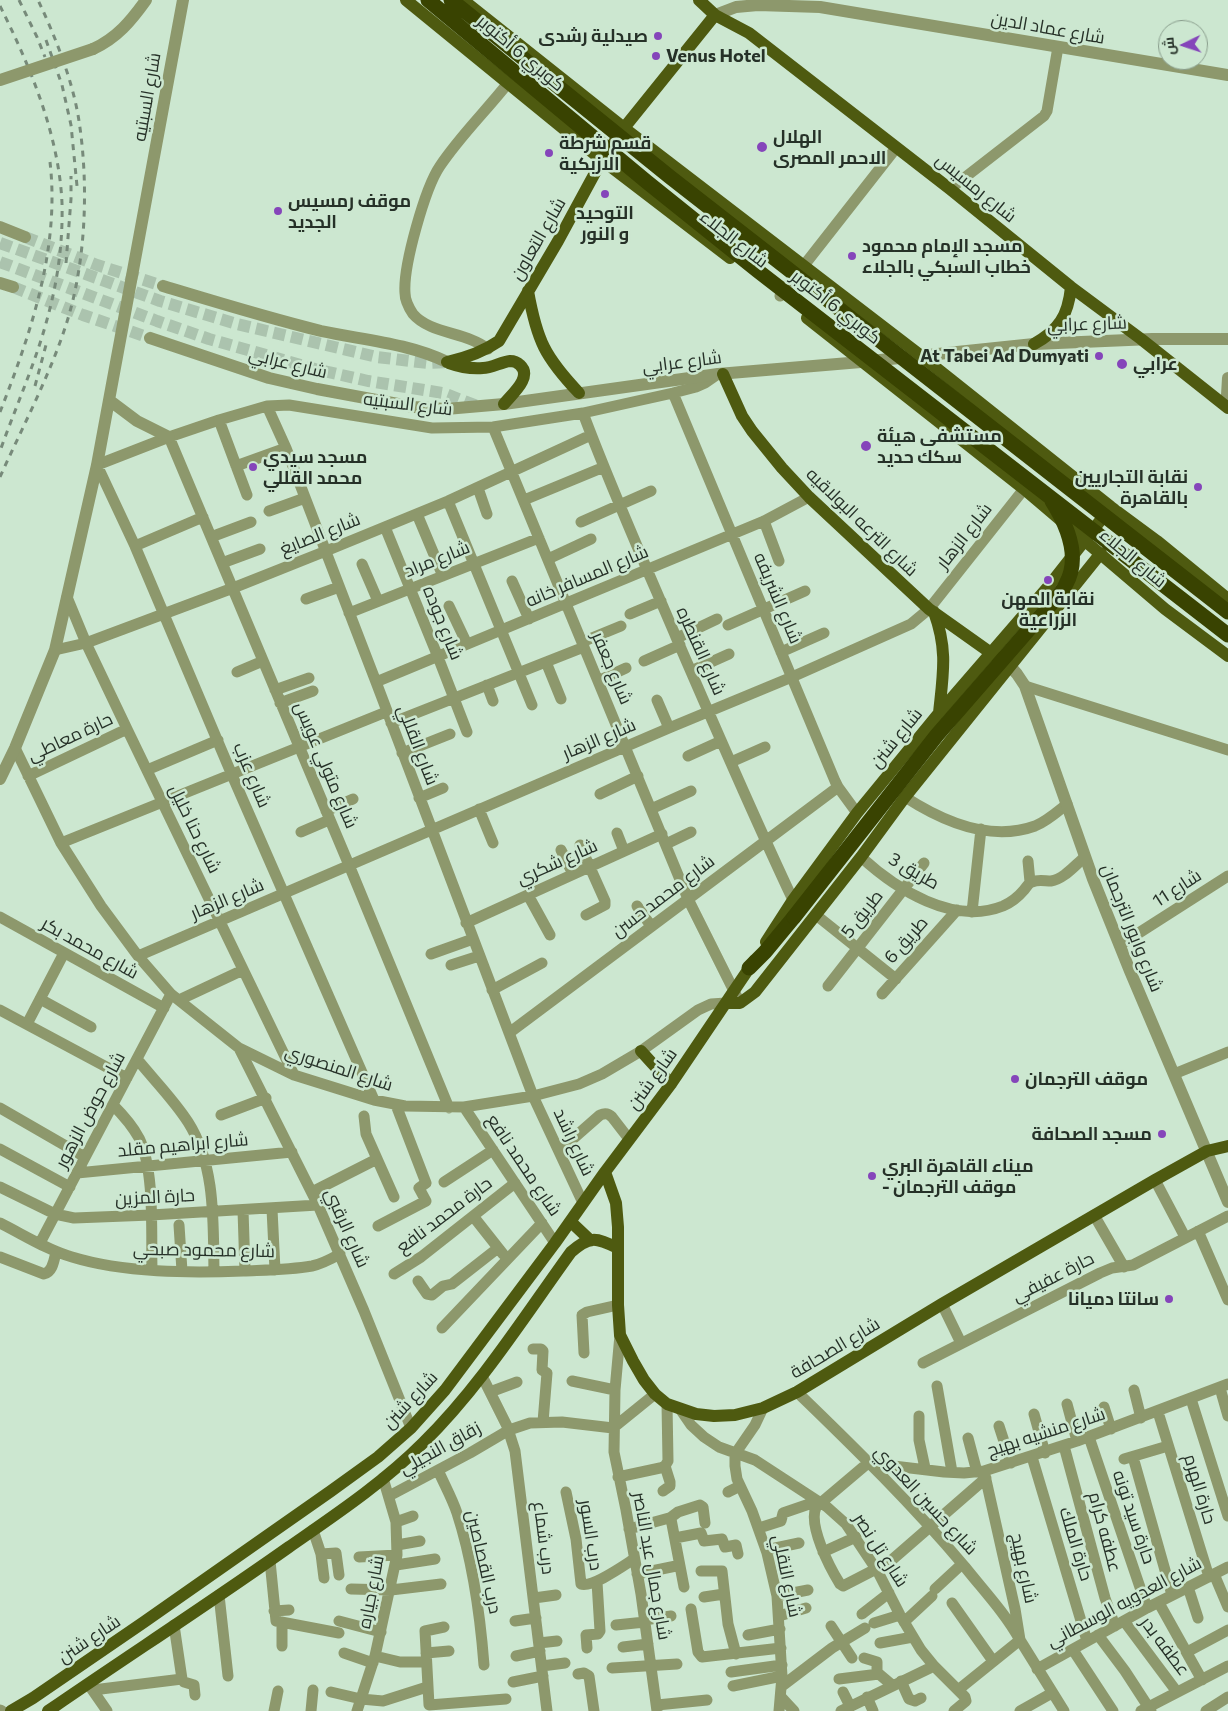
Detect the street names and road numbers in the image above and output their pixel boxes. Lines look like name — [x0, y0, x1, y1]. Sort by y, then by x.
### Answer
street label: شارع عماد الدين — [989, 7, 1107, 49]
street label: كوبري 6 أكتوبر — [473, 10, 569, 96]
street label: شارع السبتيه — [129, 51, 165, 143]
street label: شارع رمسيس — [931, 149, 1021, 227]
street label: شارع التعاون — [506, 194, 570, 284]
street label: شارع الجلاء — [696, 206, 772, 272]
street label: كوبري 6 أكتوبر — [787, 265, 885, 349]
street label: شارع عرابي — [1047, 312, 1127, 336]
street label: شارع عرابي — [247, 343, 329, 383]
street label: شارع عرابي — [641, 346, 723, 378]
street label: شارع السبتيه — [362, 388, 454, 420]
street label: شارع الترعه البولاقيه — [802, 463, 922, 581]
street label: شارع الزهار — [932, 499, 996, 573]
street label: شارع الصايغ — [277, 508, 363, 560]
street label: شارع الجلاء — [1095, 524, 1171, 592]
street label: شارع مراد — [401, 536, 473, 582]
street label: شارع المسافر خانه — [522, 540, 652, 612]
street label: شارع الشريفه — [749, 549, 807, 647]
street label: شارع جوده — [418, 583, 468, 663]
street label: شارع القنطره — [672, 604, 730, 698]
street label: شارع جعفر — [587, 629, 637, 707]
street label: شارع متولي عويس — [290, 698, 362, 832]
street label: شارع القللي — [393, 702, 443, 788]
street label: شارع شنن — [865, 704, 927, 772]
street label: حارة معاطي — [24, 708, 116, 766]
street label: شارع الزهار — [559, 714, 639, 764]
street label: شارع عزب — [229, 739, 275, 811]
street label: شارع حنا خليل — [164, 781, 226, 877]
street label: شارع شكري — [513, 835, 601, 889]
street label: طريق 3 — [885, 848, 943, 894]
street label: شارع محمد حسن — [607, 850, 719, 942]
street label: شارع وابور الترجمان — [1096, 861, 1168, 995]
street label: شارع 11 — [1149, 864, 1205, 912]
street label: شارع الزهار — [187, 874, 267, 924]
street label: طريق 5 — [837, 886, 887, 942]
street label: شارع محمد بكر — [38, 912, 142, 984]
street label: طريق 6 — [880, 912, 932, 968]
street label: شارع المنصوري — [282, 1040, 396, 1096]
street label: شارع شنن — [622, 1044, 682, 1114]
street label: شارع حوض الزهور — [50, 1048, 130, 1172]
street label: شارع راشد — [549, 1105, 599, 1179]
street label: شارع محمد نافع — [482, 1110, 566, 1220]
street label: شارع ابراهيم مقلد — [117, 1129, 249, 1161]
street label: حارة محمد نافع — [392, 1172, 496, 1258]
street label: حارة المزين — [114, 1184, 196, 1210]
street label: شارع الرقبي — [320, 1185, 374, 1271]
street label: شارع محمود صبحي — [133, 1238, 275, 1262]
street label: حارة عفيفي — [1009, 1247, 1097, 1307]
street label: شارع الصحافة — [786, 1313, 884, 1383]
street label: شارع شنن — [378, 1367, 442, 1433]
street label: شارع منشيه بهيج — [984, 1403, 1108, 1461]
street label: زقاق النجيلي — [395, 1417, 485, 1479]
street label: شارع حسين العدوي — [870, 1441, 982, 1559]
street label: حارة الهرم — [1179, 1451, 1221, 1527]
street label: حارة سيد تونه — [1108, 1467, 1160, 1567]
street label: عطفه كرام — [1084, 1489, 1126, 1575]
street label: شارع جمال عبد الناصر — [628, 1490, 676, 1642]
street label: درب السور — [575, 1498, 607, 1572]
street label: درب شماع — [529, 1500, 559, 1576]
street label: حارة الملك — [1055, 1504, 1097, 1584]
street label: درب القصاصين — [462, 1508, 506, 1616]
street label: شارع تل نصر — [849, 1509, 913, 1591]
street label: شارع بهيج — [1006, 1531, 1042, 1605]
street label: شارع النقلي — [768, 1533, 806, 1619]
street label: شارع العدويه الوسطاني — [1043, 1552, 1205, 1652]
street label: شارع جياره — [353, 1554, 389, 1630]
street label: شارع شنن — [53, 1610, 125, 1668]
street label: عطفه بدر — [1136, 1612, 1194, 1680]

